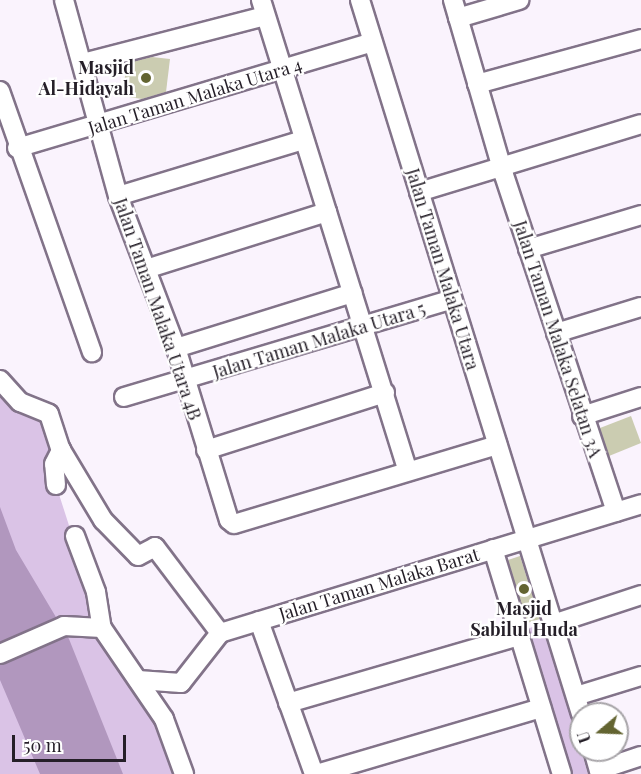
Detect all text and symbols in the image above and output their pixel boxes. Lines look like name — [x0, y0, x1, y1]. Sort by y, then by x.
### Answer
street label: Jalan Taman Malaka Utara 4 — [85, 53, 305, 139]
place label: Masjid Al-Hidayah — [38, 57, 134, 100]
marker: Masjid Al-Hidayah — [139, 71, 153, 85]
street label: Jalan Taman Malaka Utara — [402, 165, 484, 373]
street label: Jalan Taman Malaka Utara 4B — [110, 194, 206, 424]
street label: Jalan Taman Malaka Selatan 3A — [509, 217, 607, 461]
street label: Jalan Taman Malaka Utara 5 — [210, 297, 428, 383]
street label: Jalan Taman Malaka Barat — [276, 543, 482, 625]
marker: Masjid Sabilul Huda — [517, 582, 531, 596]
place label: Masjid Sabilul Huda — [470, 598, 578, 640]
north arrow — [569, 702, 629, 762]
scale bar — [15, 723, 129, 761]
text: U — [572, 729, 595, 746]
text: 50 m — [23, 733, 62, 757]

